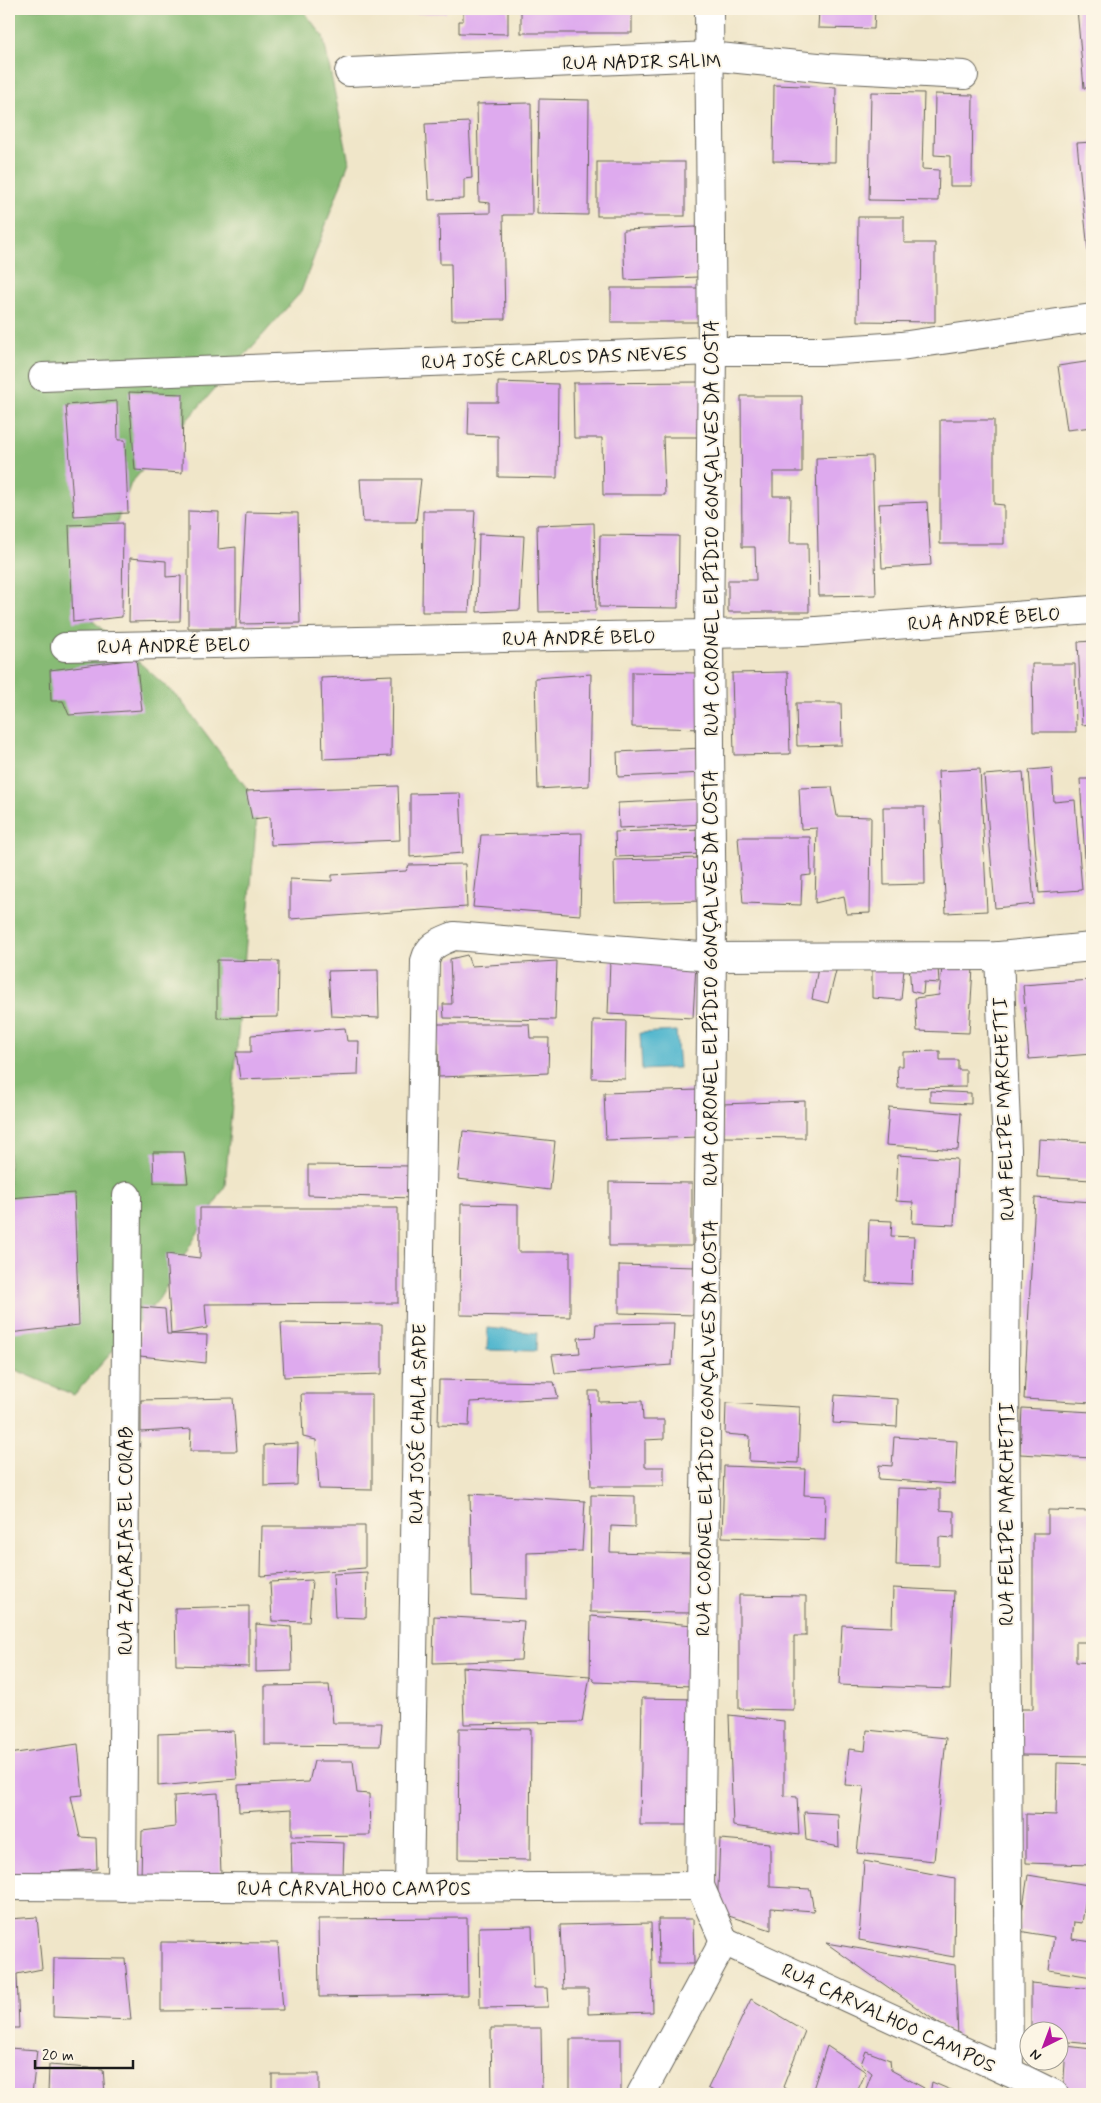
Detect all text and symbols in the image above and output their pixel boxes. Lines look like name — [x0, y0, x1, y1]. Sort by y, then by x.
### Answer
street label: RUA NADIR SALIM — [562, 49, 722, 76]
street label: RUA CORONEL ELPÍDIO GONÇALVES DA COSTA — [699, 320, 725, 736]
street label: RUA JOSÉ CARLOS DAS NEVES — [421, 340, 688, 376]
street label: RUA ANDRÉ BELO — [907, 601, 1061, 637]
street label: RUA ANDRÉ BELO — [502, 624, 656, 652]
street label: RUA ANDRÉ BELO — [97, 632, 251, 660]
street label: RUA CORONEL ELPÍDIO GONÇALVES DA COSTA — [698, 770, 724, 1186]
street label: RUA FELIPE MARCHETTI — [988, 997, 1021, 1221]
street label: RUA CORONEL ELPÍDIO GONÇALVES DA COSTA — [690, 1220, 724, 1637]
street label: RUA JOSÉ CHALA SADE — [403, 1323, 433, 1525]
street label: RUA FELIPE MARCHETTI — [995, 1402, 1020, 1626]
street label: RUA ZACARIAS EL CORAB — [114, 1426, 139, 1655]
street label: RUA CARVALHOO CAMPOS — [237, 1877, 471, 1902]
street label: RUA CARVALHOO CAMPOS — [777, 1958, 999, 2079]
north arrow — [1018, 2020, 1068, 2070]
scale bar — [35, 2038, 132, 2070]
text: N — [1026, 2045, 1045, 2065]
text: 20 m — [42, 2046, 74, 2066]

